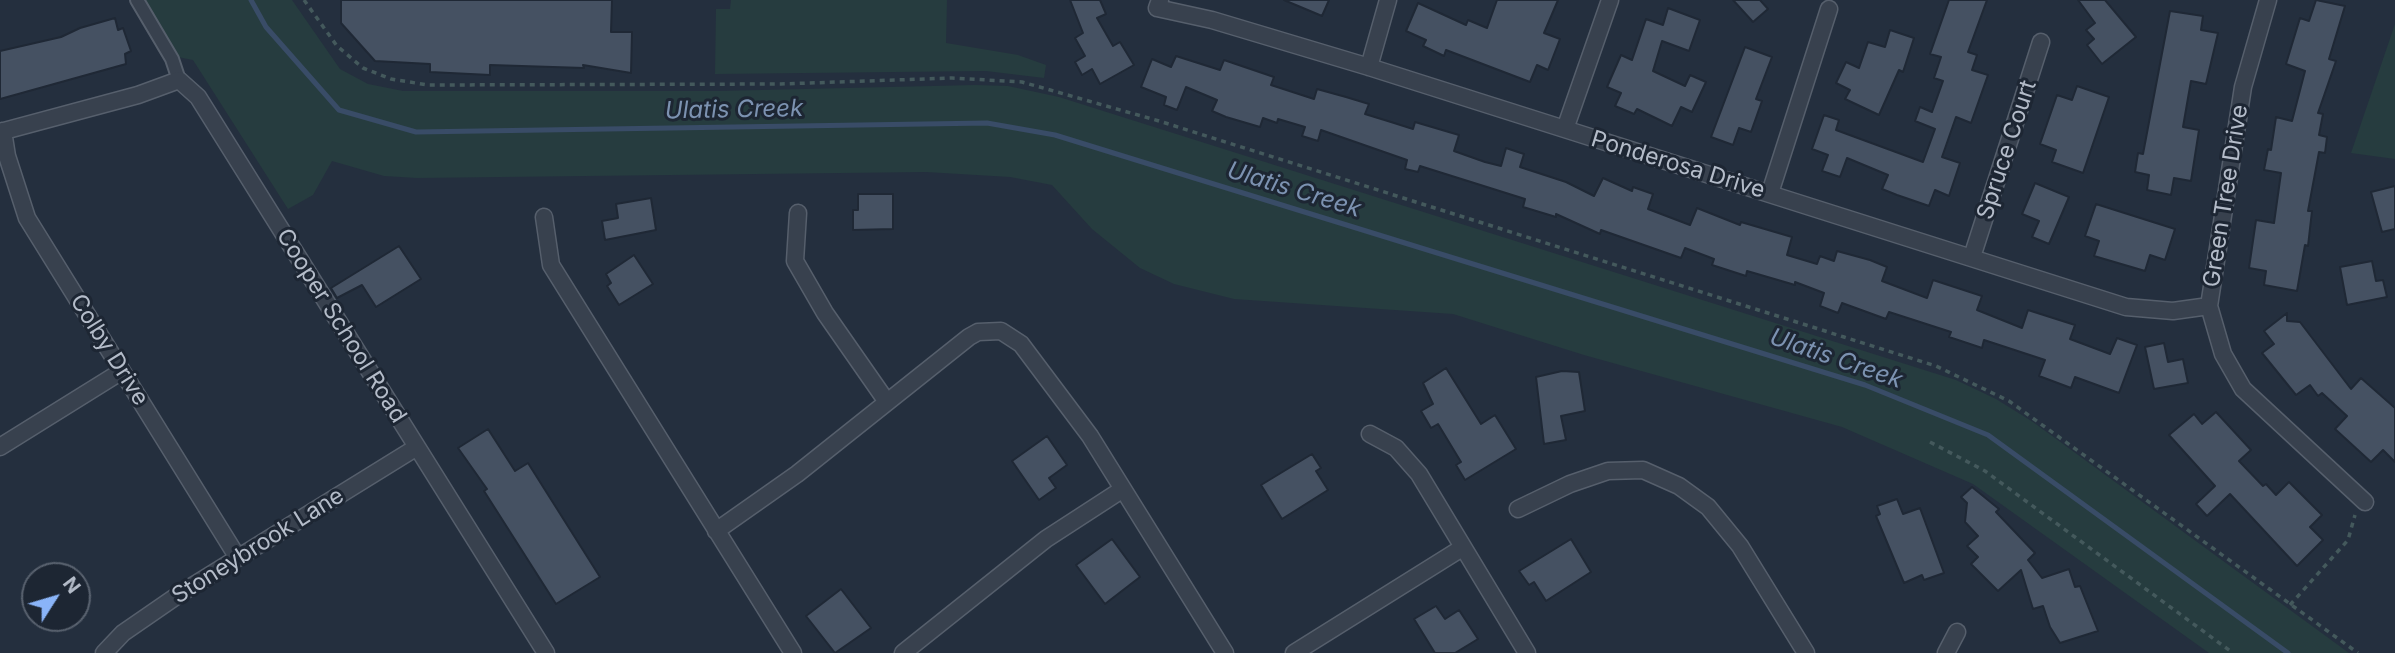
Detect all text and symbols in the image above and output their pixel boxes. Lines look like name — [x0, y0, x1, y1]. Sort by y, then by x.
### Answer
street label: Spruce Court — [1971, 77, 2043, 223]
water label: Ulatis Creek — [665, 94, 803, 126]
street label: Green Tree Drive — [2198, 103, 2254, 289]
street label: Ponderosa Drive — [1588, 125, 1768, 205]
water label: Ulatis Creek — [1224, 156, 1364, 224]
street label: Cooper School Road — [270, 224, 412, 428]
street label: Colby Drive — [64, 289, 154, 411]
water label: Ulatis Creek — [1766, 323, 1906, 395]
street label: Stoneybrook Lane — [167, 482, 349, 610]
north arrow — [21, 562, 91, 632]
text: N — [58, 573, 85, 598]

